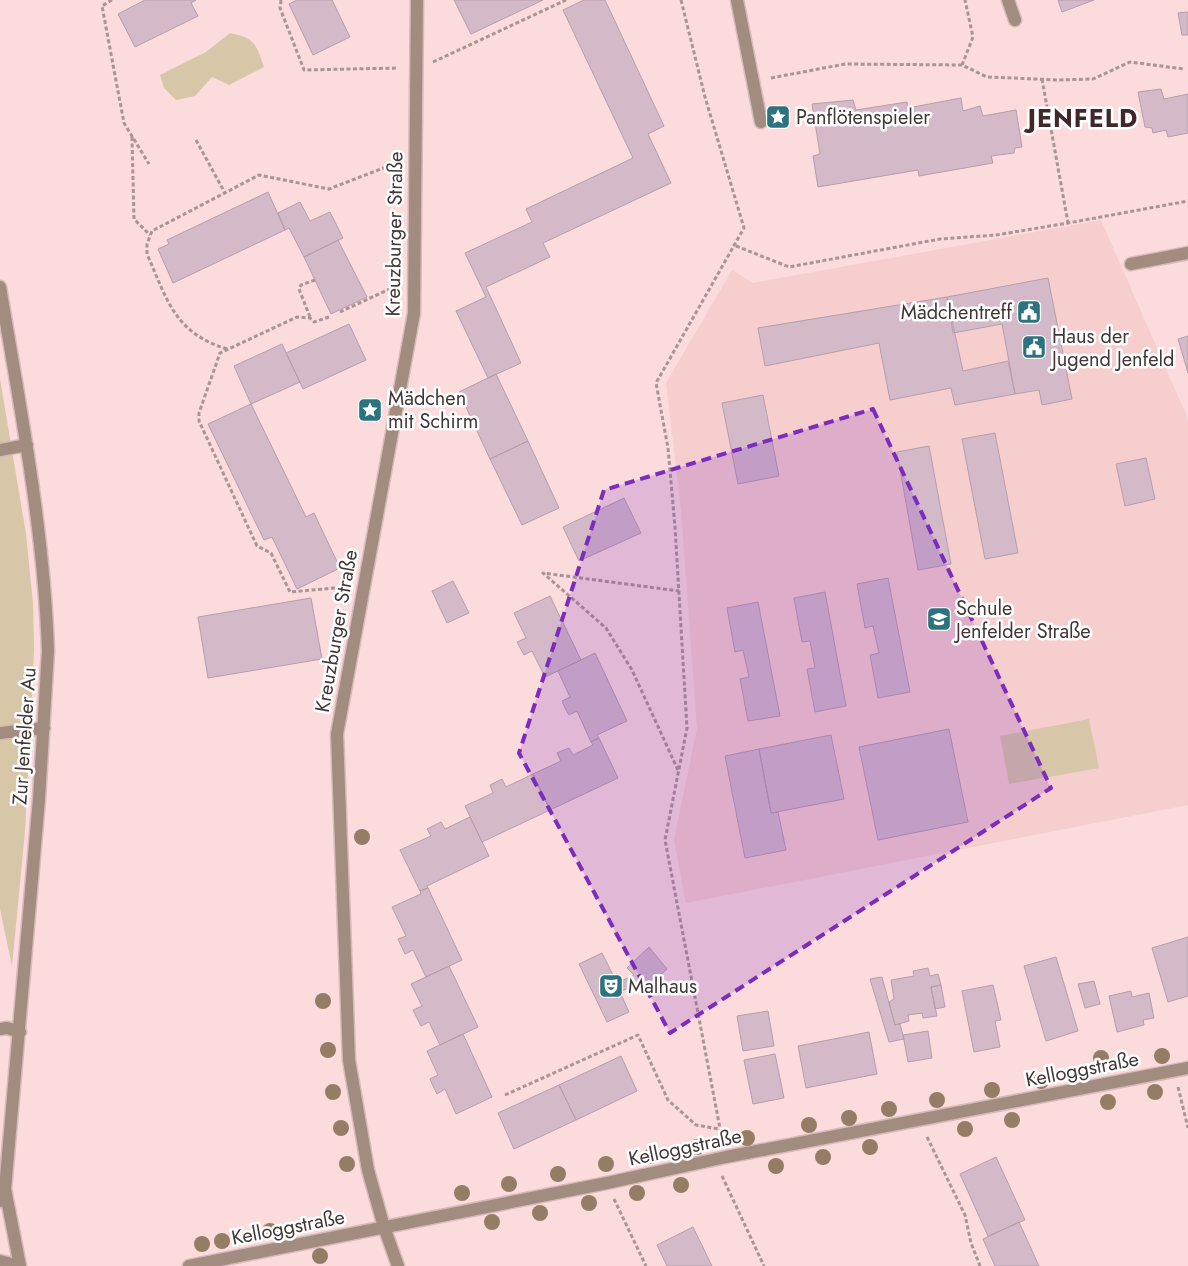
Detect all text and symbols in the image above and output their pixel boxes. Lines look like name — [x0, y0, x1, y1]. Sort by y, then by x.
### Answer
district label: JENFELD — [1023, 100, 1138, 136]
place label: Panflötenspieler — [796, 103, 930, 132]
place icon: Panflötenspieler — [765, 104, 791, 130]
street label: Kreuzburger Straße — [379, 151, 410, 317]
place label: Mädchentreff — [901, 298, 1013, 327]
public building icon: Mädchentreff — [1016, 299, 1042, 325]
place label: Haus der Jugend Jenfeld — [1049, 322, 1175, 374]
public building icon: Haus der Jugend Jenfeld — [1021, 334, 1047, 360]
place label: Mädchen mit Schirm — [388, 384, 478, 436]
place icon: Mädchen mit Schirm — [357, 397, 383, 423]
street label: Kreuzburger Straße — [308, 547, 365, 715]
place label: Schule Jenfelder Straße — [953, 594, 1091, 646]
school or university icon: Schule Jenfelder Straße — [926, 606, 952, 632]
street label: Zur Jenfelder Au — [5, 666, 44, 806]
place label: Malhaus — [628, 972, 697, 1001]
theatre icon: Malhaus — [598, 973, 624, 999]
street label: Kelloggstraße — [1023, 1044, 1141, 1095]
street label: Kelloggstraße — [626, 1121, 744, 1174]
street label: Kelloggstraße — [229, 1202, 347, 1253]

